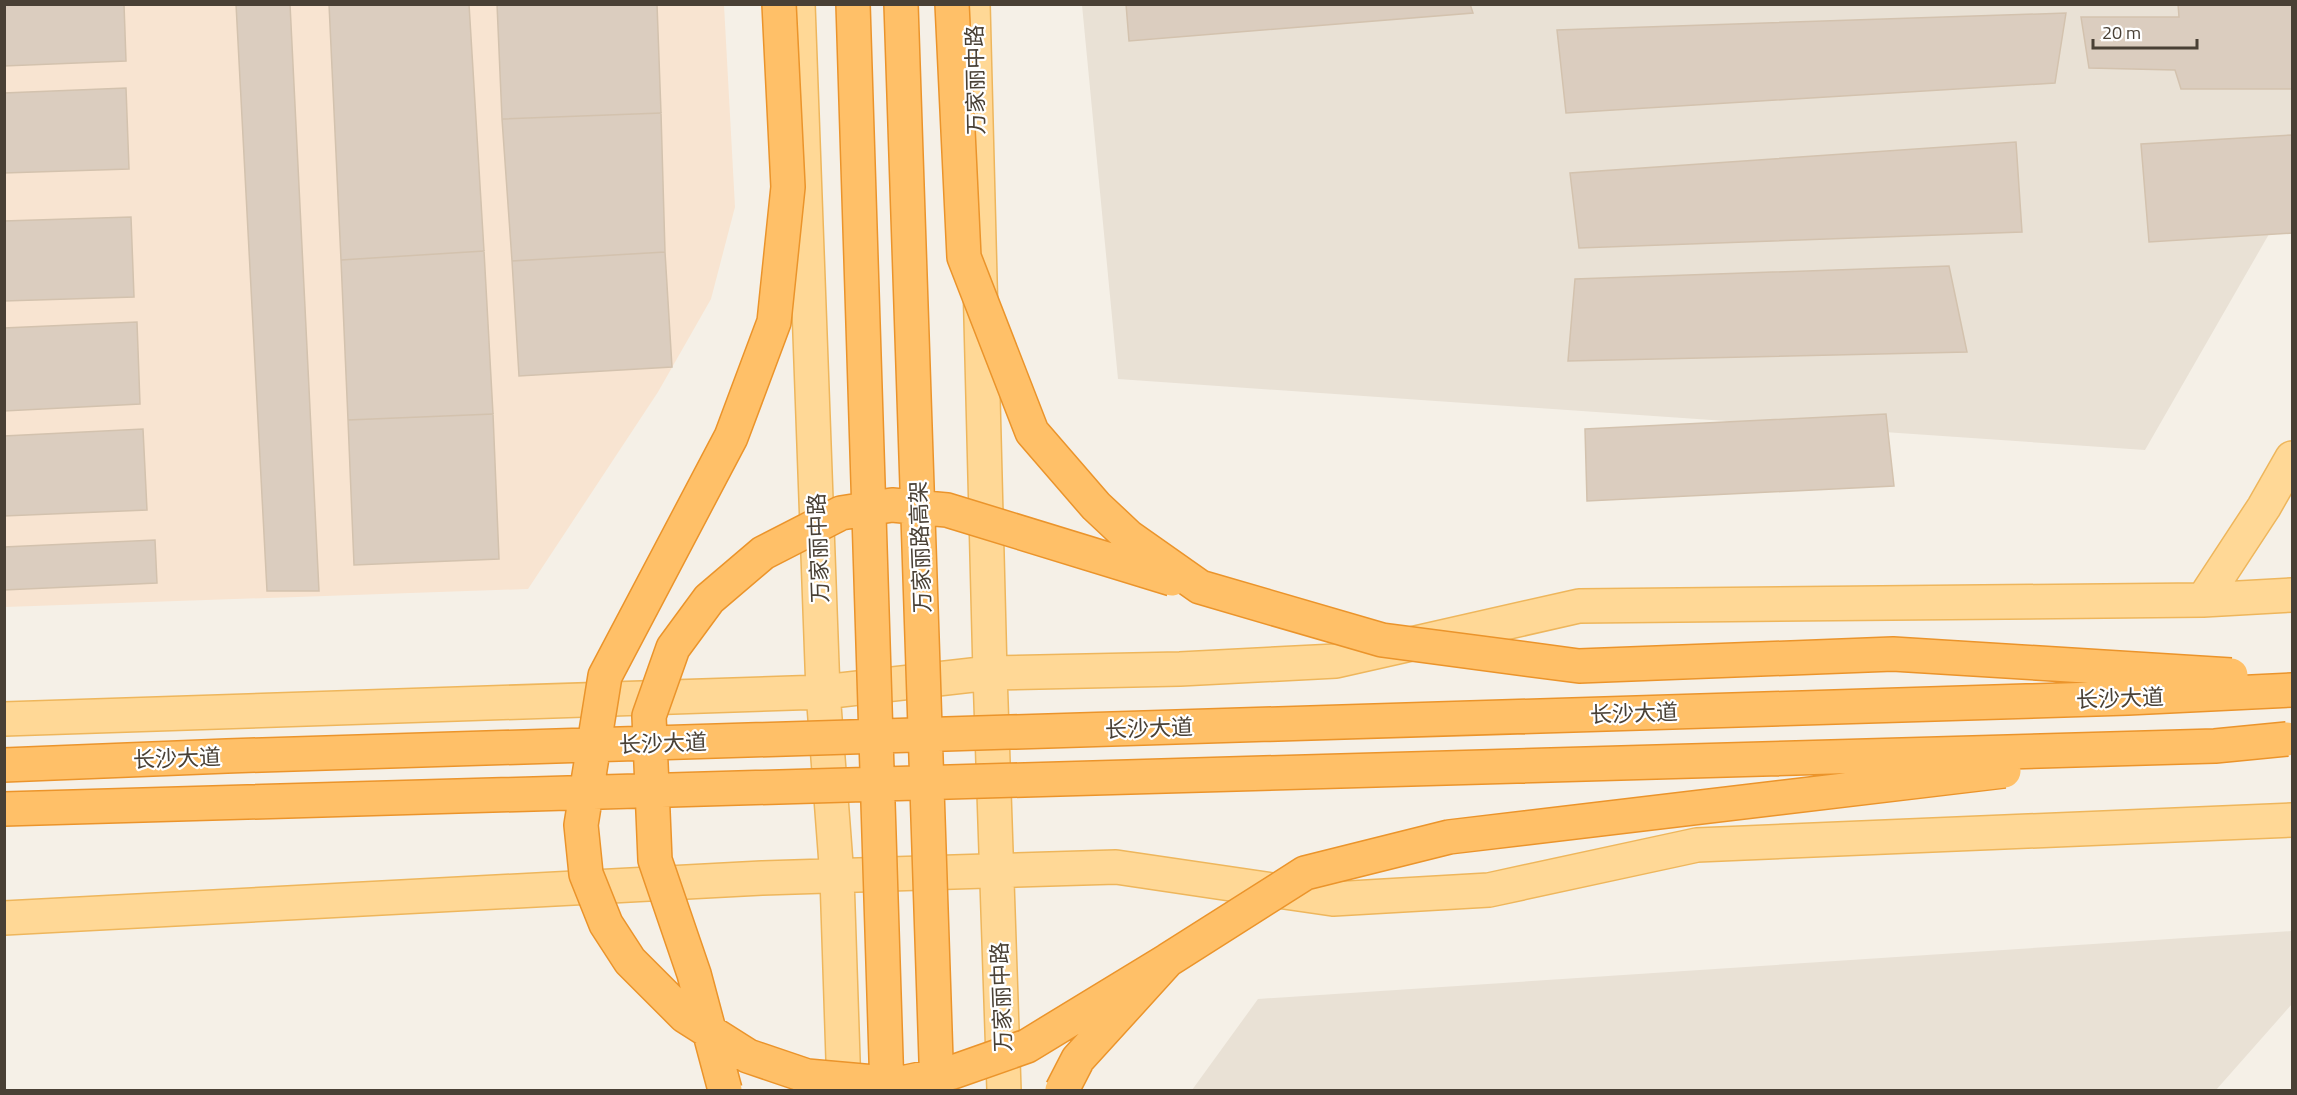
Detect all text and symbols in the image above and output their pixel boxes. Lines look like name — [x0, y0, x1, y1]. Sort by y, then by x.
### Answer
scale bar — [2093, 12, 2196, 50]
text: 20 m — [2102, 19, 2141, 46]
street label: 万家丽中路 — [957, 25, 993, 135]
street label: 万家丽路高架 — [901, 480, 939, 614]
street label: 万家丽中路 — [799, 492, 837, 604]
street label: 长沙大道 — [2075, 679, 2165, 717]
street label: 长沙大道 — [1589, 694, 1679, 732]
street label: 长沙大道 — [1104, 709, 1194, 747]
street label: 长沙大道 — [618, 724, 708, 762]
street label: 长沙大道 — [132, 739, 222, 777]
street label: 万家丽中路 — [982, 941, 1020, 1053]

